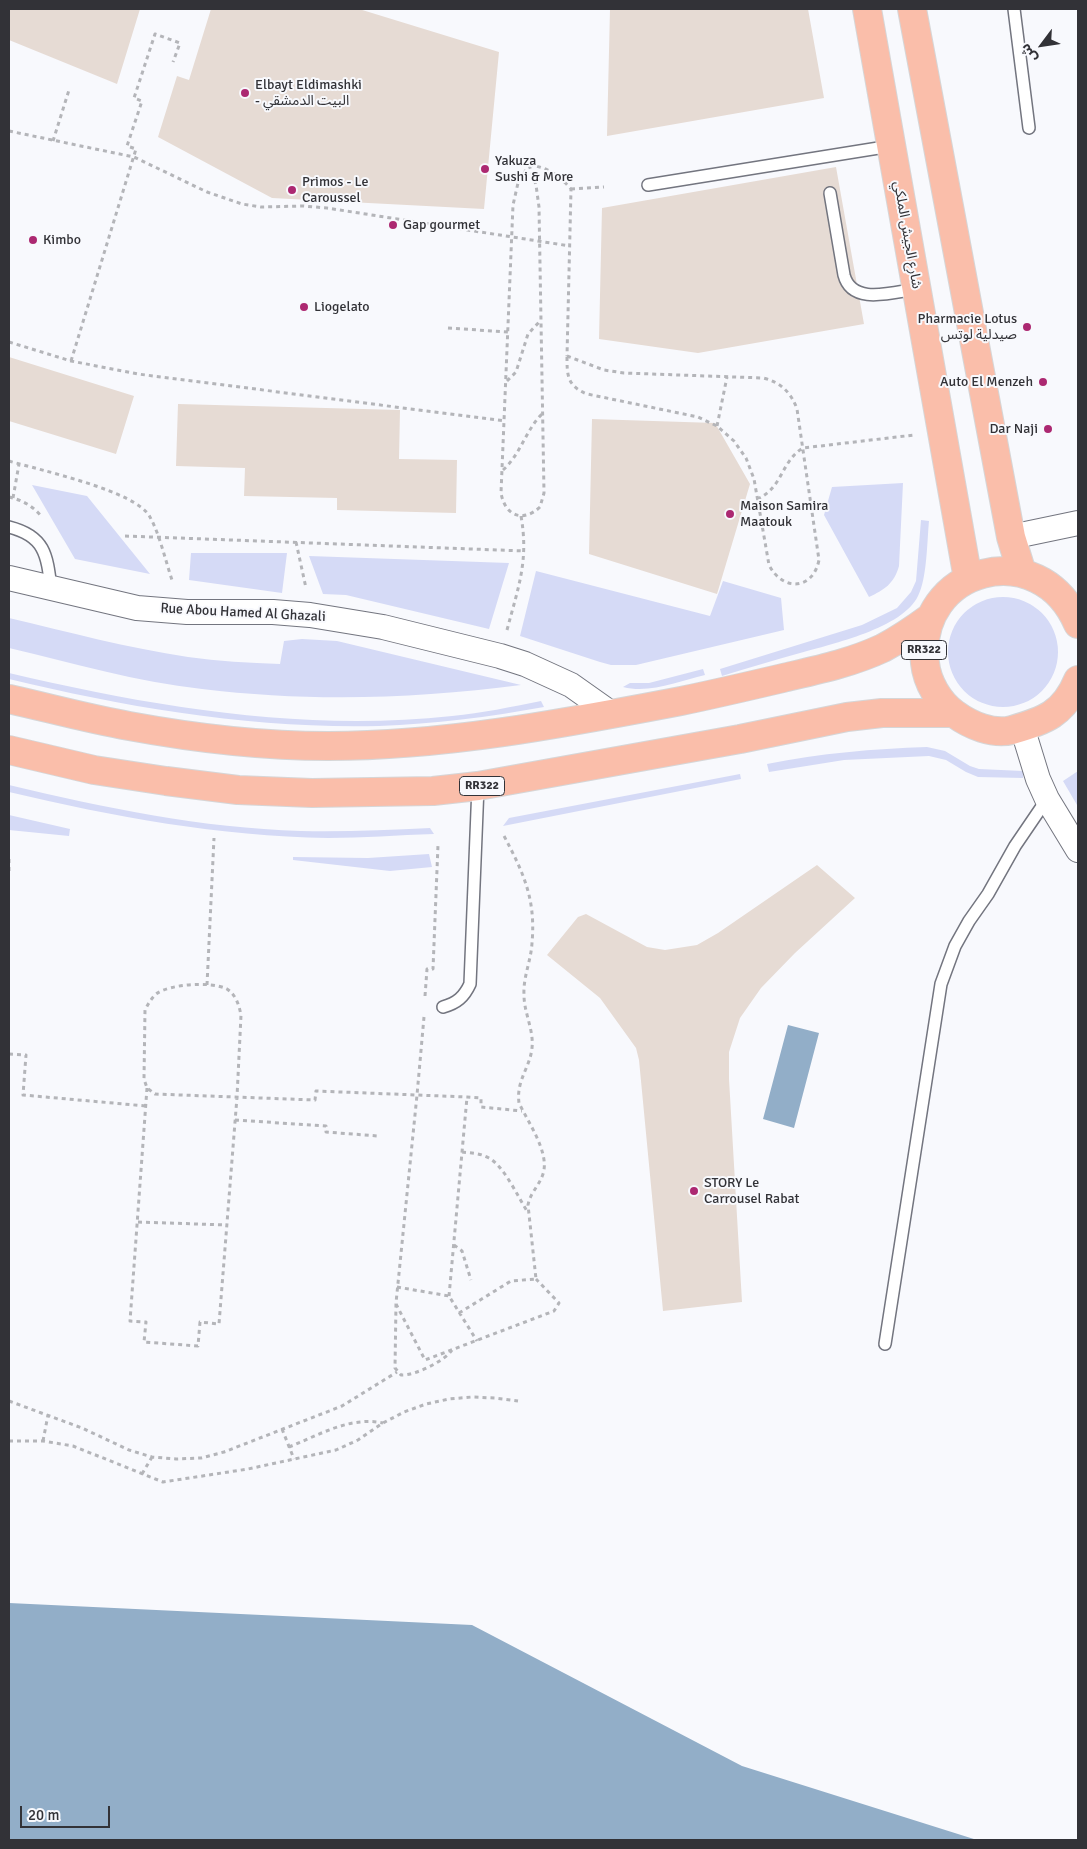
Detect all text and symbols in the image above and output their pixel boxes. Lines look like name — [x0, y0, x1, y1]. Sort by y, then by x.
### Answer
north arrow — [1017, 20, 1067, 70]
text: ش — [1016, 40, 1041, 66]
place label: Elbayt Eldimashki - البيت الدمشقي — [255, 77, 362, 110]
marker: Elbayt Eldimashki - البيت الدمشقي — [239, 87, 251, 99]
place label: Yakuza Sushi & More — [495, 153, 573, 186]
marker: Yakuza Sushi & More — [479, 163, 491, 175]
place label: Primos - Le Caroussel — [302, 174, 368, 206]
street label: شارع الجيش الملكي — [889, 180, 925, 290]
marker: Primos - Le Caroussel — [286, 184, 298, 196]
place label: Gap gourmet — [403, 217, 480, 233]
marker: Gap gourmet — [387, 219, 399, 231]
place label: Kimbo — [43, 232, 81, 248]
marker: Kimbo — [27, 234, 39, 246]
place label: Liogelato — [314, 299, 370, 315]
marker: Liogelato — [298, 301, 310, 313]
place label: Pharmacie Lotus صيدلية لوتس — [918, 311, 1017, 344]
marker: Pharmacie Lotus صيدلية لوتس — [1021, 321, 1033, 333]
place label: Auto El Menzeh — [940, 374, 1033, 390]
marker: Auto El Menzeh — [1037, 376, 1049, 388]
place label: Dar Naji — [989, 421, 1038, 437]
marker: Dar Naji — [1042, 423, 1054, 435]
place label: Maison Samira Maatouk — [740, 498, 828, 530]
marker: Maison Samira Maatouk — [724, 508, 736, 520]
street label: Rue Abou Hamed Al Ghazali — [160, 600, 326, 626]
road number: RR322 — [902, 640, 946, 660]
road number: RR322 — [460, 776, 504, 796]
place label: STORY Le Carrousel Rabat — [704, 1175, 799, 1208]
marker: STORY Le Carrousel Rabat — [688, 1185, 700, 1197]
scale bar — [22, 1796, 112, 1828]
text: 20 m — [28, 1806, 59, 1824]

